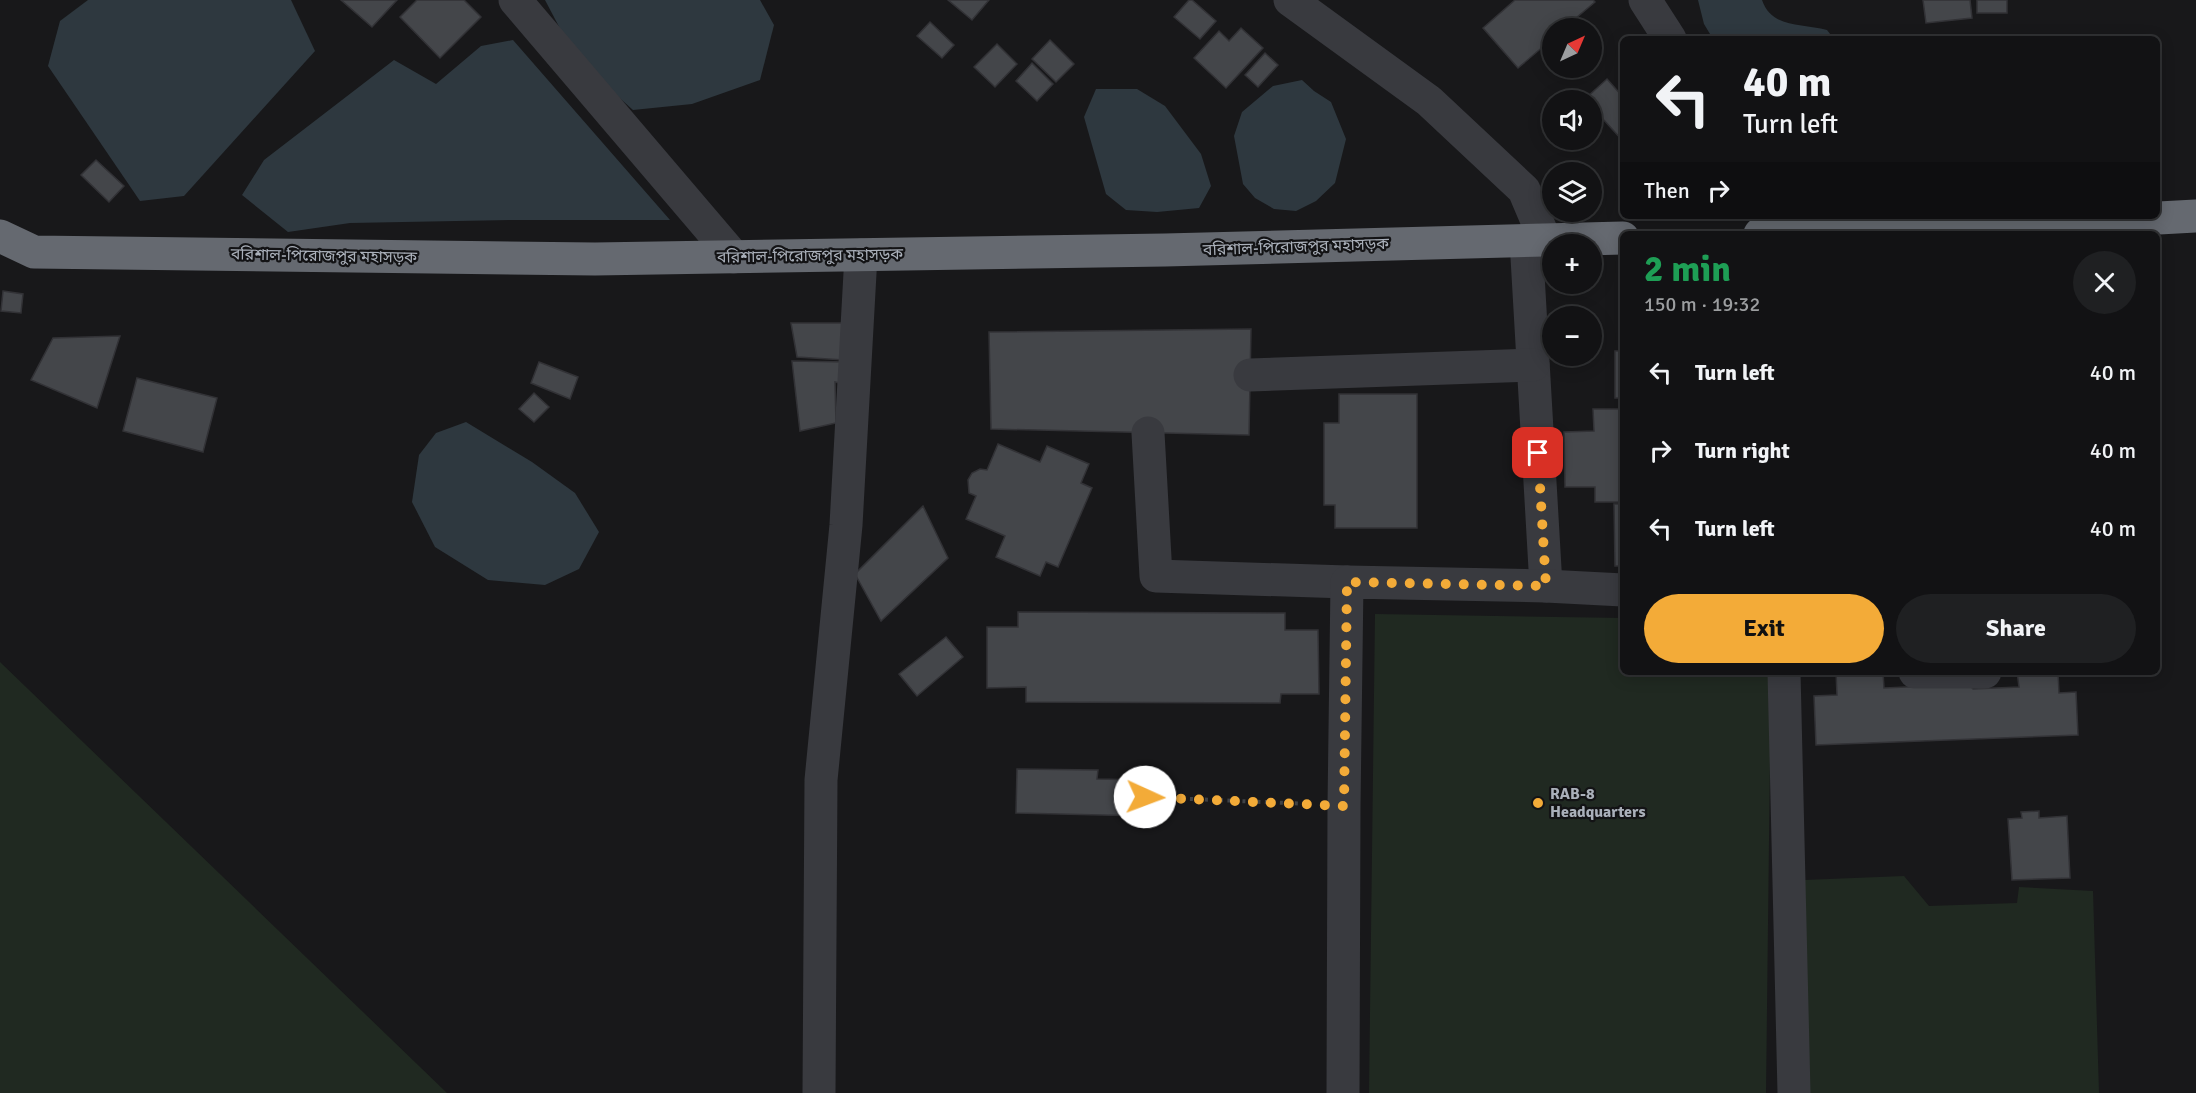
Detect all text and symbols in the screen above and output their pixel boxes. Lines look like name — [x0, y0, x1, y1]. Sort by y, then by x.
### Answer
north arrow — [1542, 18, 1602, 78]
map controls — [1542, 18, 1602, 366]
text: 40 m — [1743, 57, 1832, 108]
icon: left — [1644, 60, 1722, 138]
button: sound — [1542, 90, 1602, 150]
text: Turn left — [1743, 108, 1838, 141]
button: layers — [1542, 162, 1602, 222]
icon: right — [1702, 174, 1735, 207]
text: Then — [1644, 177, 1690, 204]
street label: বরিশাল-পিরোজপুর মহাসড়ক — [1202, 234, 1390, 260]
button: + — [1542, 234, 1602, 294]
street label: বরিশাল-পিরোজপুর মহাসড়ক — [230, 244, 418, 268]
street label: বরিশাল-পিরোজপুর মহাসড়ক — [716, 244, 904, 268]
text: 2 min — [1644, 247, 1731, 292]
button: close — [2073, 251, 2136, 314]
text: 150 m · 19:32 — [1644, 292, 1760, 317]
button: − — [1542, 306, 1602, 366]
icon: left — [1644, 356, 1677, 389]
text: Turn left — [1695, 359, 1775, 386]
text: 40 m — [2090, 359, 2136, 386]
pin — [1512, 427, 1563, 478]
icon: right — [1644, 434, 1677, 467]
icon: arrive — [1521, 436, 1554, 469]
text: Turn right — [1695, 437, 1790, 464]
text: 40 m — [2090, 437, 2136, 464]
icon: left — [1644, 512, 1677, 545]
text: Turn left — [1695, 515, 1775, 542]
text: 40 m — [2090, 515, 2136, 542]
button: Exit — [1644, 594, 1884, 663]
button: Share — [1896, 594, 2136, 663]
position arrow — [1113, 765, 1177, 829]
place label: RAB-8 Headquarters — [1550, 784, 1646, 822]
marker: RAB-8 Headquarters — [1531, 796, 1545, 810]

